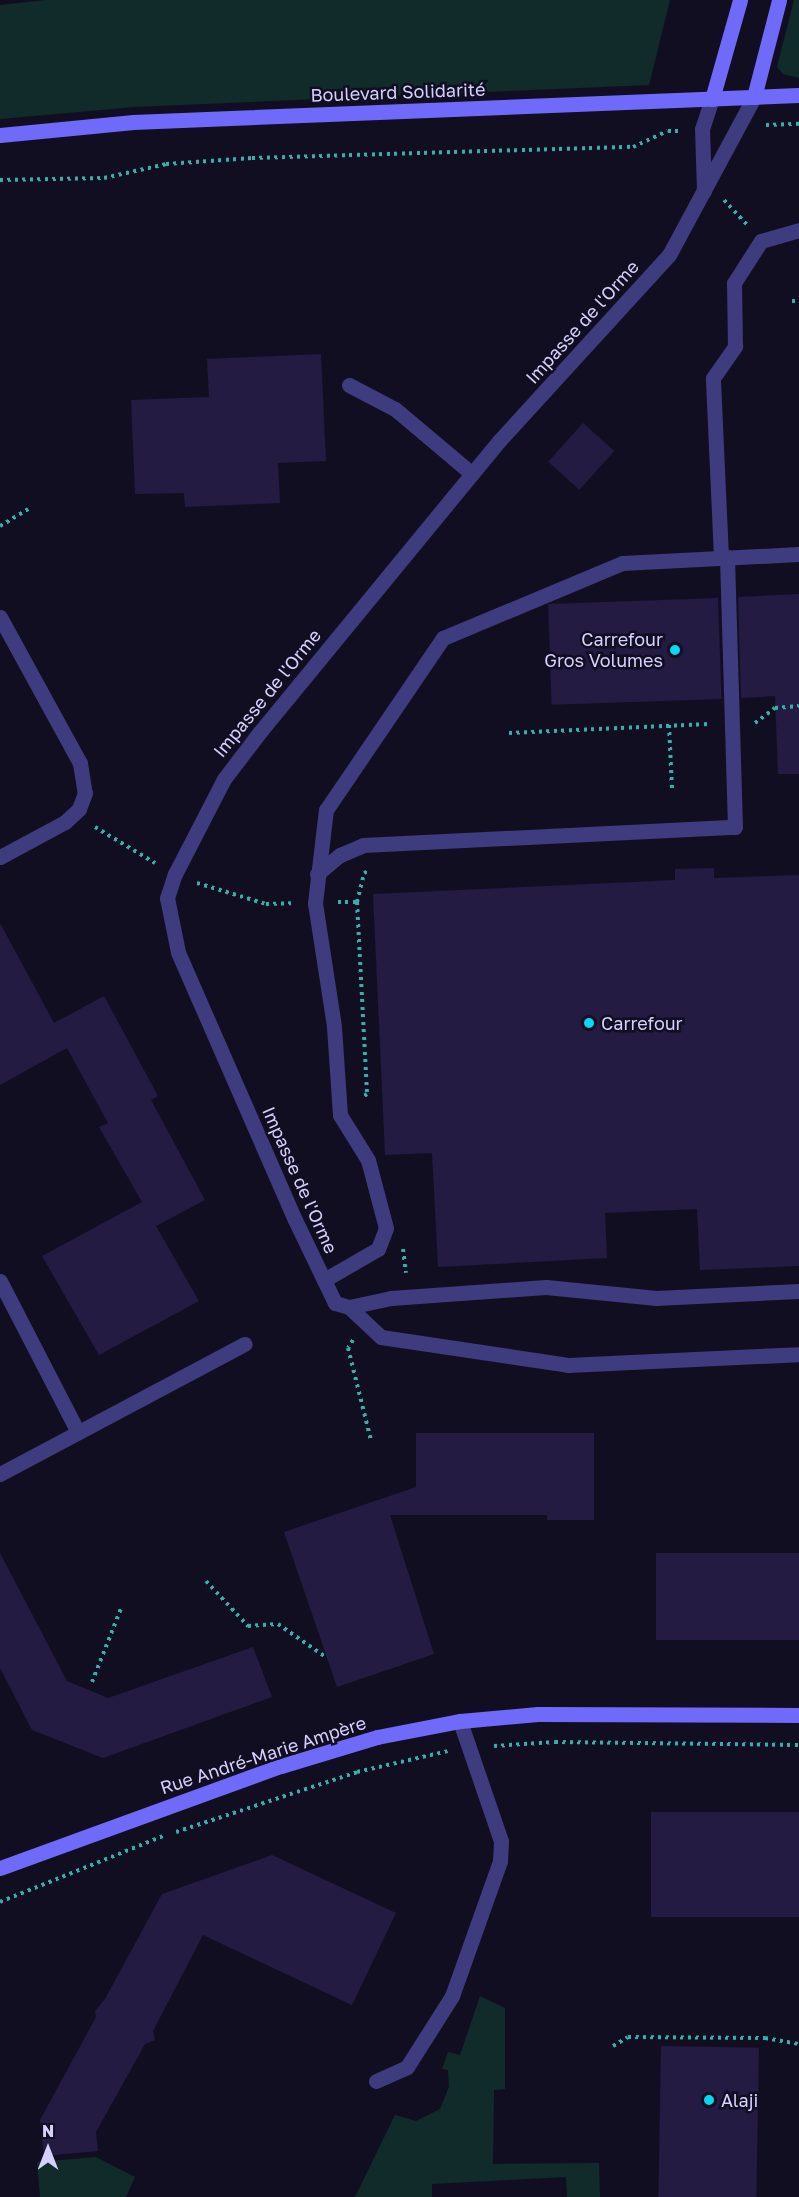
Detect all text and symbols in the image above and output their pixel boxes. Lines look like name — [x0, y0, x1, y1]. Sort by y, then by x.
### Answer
street label: Boulevard Solidarité — [310, 78, 486, 106]
street label: Impasse de l'Orme — [521, 256, 643, 388]
street label: Impasse de l'Orme — [209, 625, 325, 761]
place label: Carrefour Gros Volumes — [544, 629, 663, 672]
marker: Carrefour Gros Volumes — [668, 643, 682, 657]
place label: Carrefour — [601, 1012, 683, 1034]
marker: Carrefour — [582, 1016, 596, 1030]
street label: Impasse de l'Orme — [258, 1103, 342, 1257]
street label: Rue André-Marie Ampère — [157, 1711, 369, 1799]
place label: Alaji — [721, 2089, 758, 2111]
marker: Alaji — [702, 2093, 716, 2107]
north arrow — [18, 2119, 78, 2179]
text: N — [42, 2121, 54, 2141]

